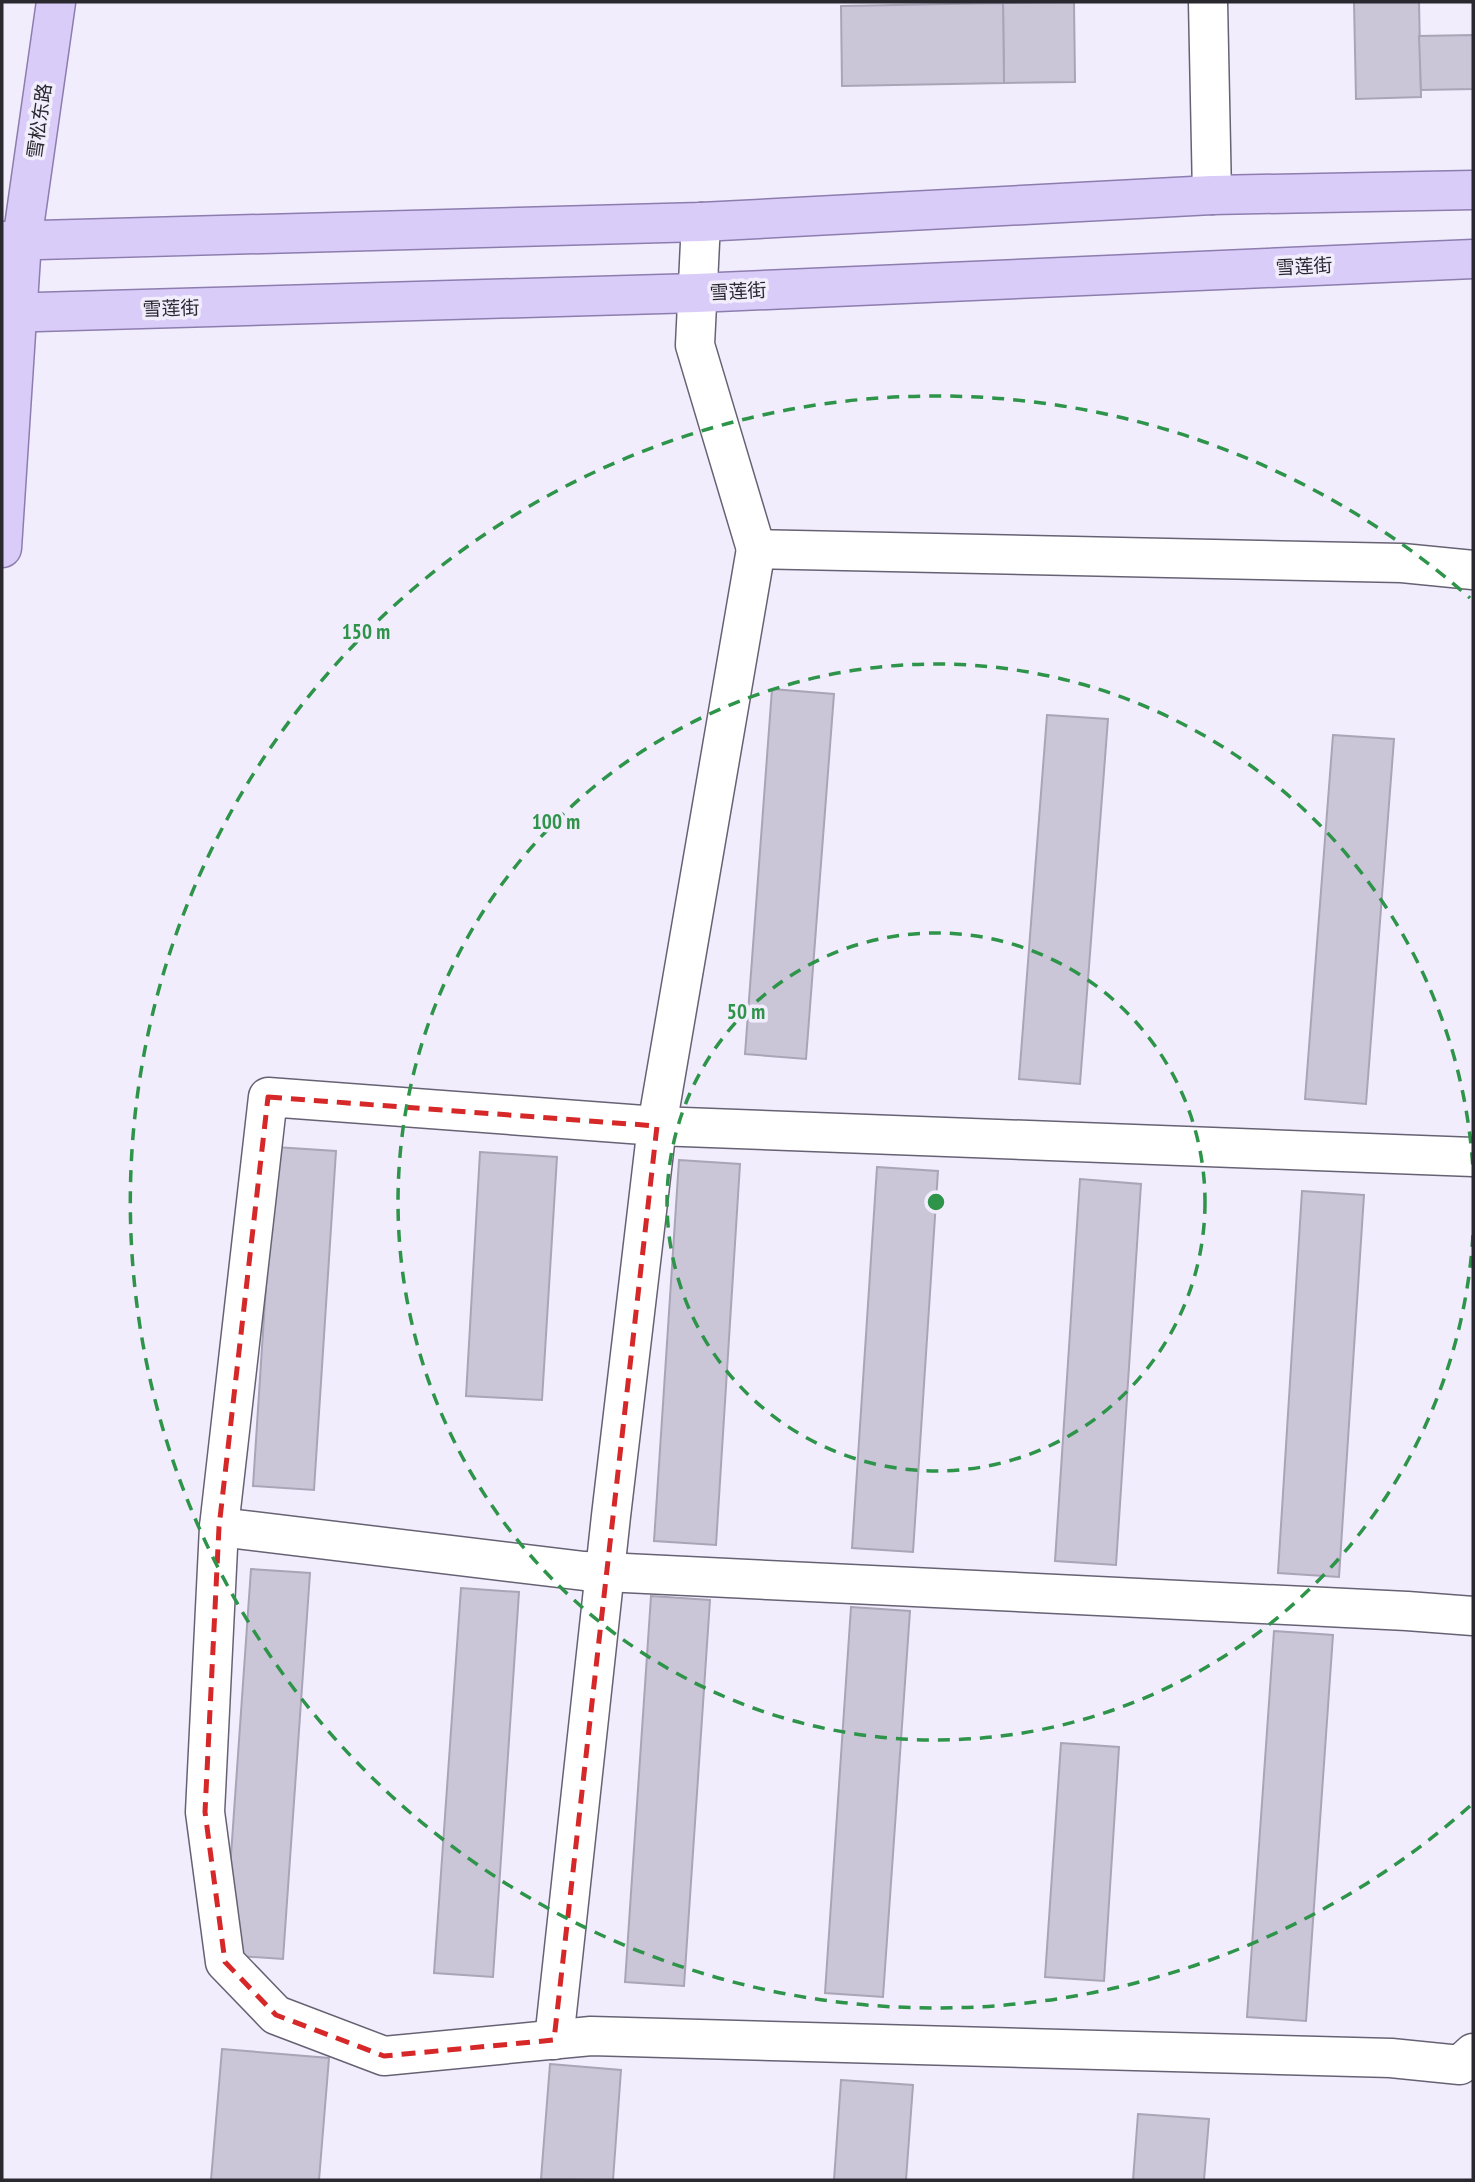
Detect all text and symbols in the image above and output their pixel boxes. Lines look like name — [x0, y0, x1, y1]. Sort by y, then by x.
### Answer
street label: 雪松东路 — [22, 82, 56, 160]
street label: 雪莲街 — [1275, 253, 1333, 279]
street label: 雪莲街 — [709, 278, 767, 304]
street label: 雪莲街 — [142, 295, 200, 321]
text: 150 m — [342, 618, 390, 645]
text: 100 m — [532, 808, 580, 835]
text: 50 m — [727, 998, 765, 1025]
centre of rings — [924, 1190, 948, 1214]

